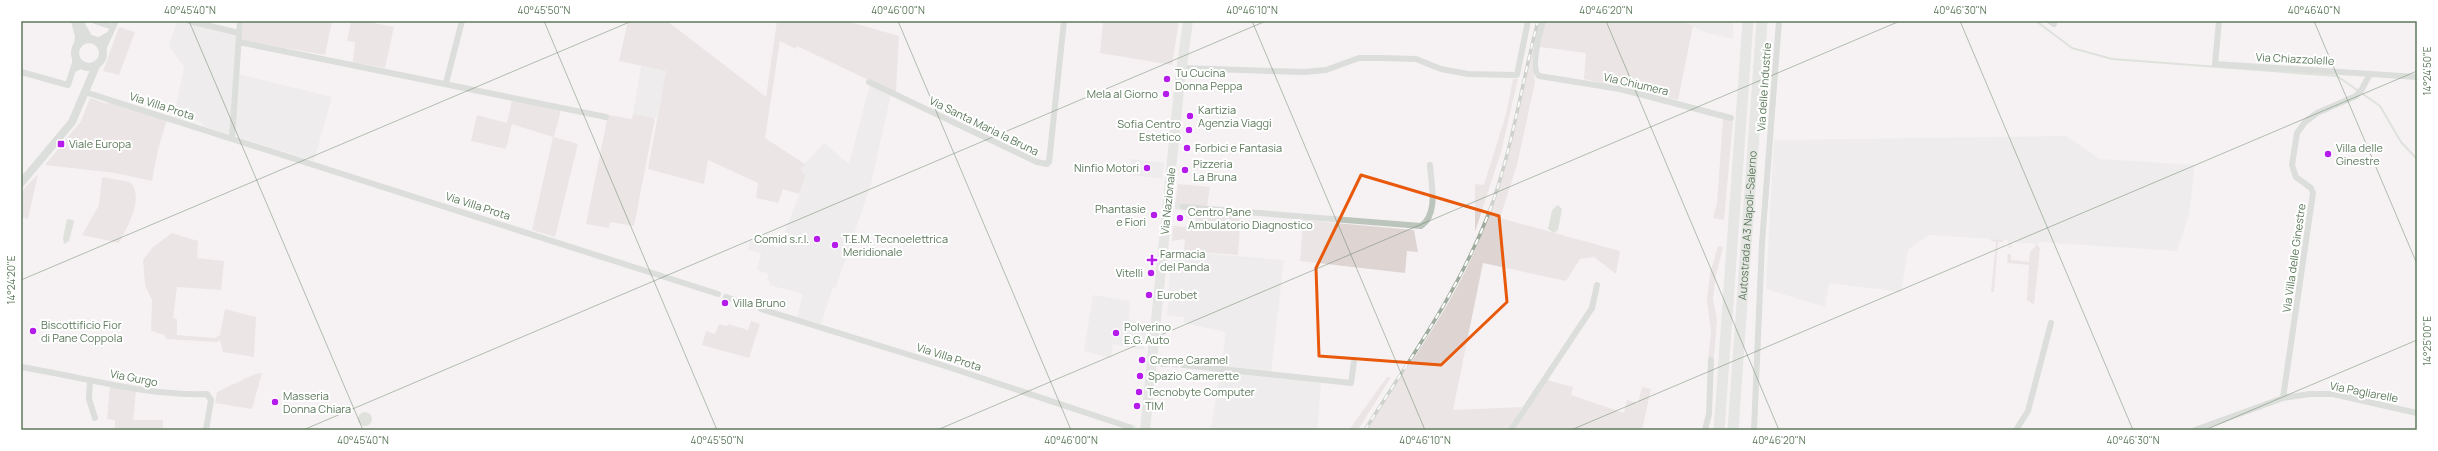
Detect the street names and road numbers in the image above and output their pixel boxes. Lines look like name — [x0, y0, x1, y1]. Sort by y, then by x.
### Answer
street label: Via delle Industrie — [1753, 41, 1774, 132]
street label: Via Chiazzolelle — [2255, 49, 2335, 68]
street label: Via Chiumera — [1602, 69, 1670, 98]
street label: Via Villa Prota — [128, 88, 196, 123]
street label: Via Santa Maria la Bruna — [927, 92, 1042, 159]
street label: Autostrada A3 Napoli-Salerno — [1734, 150, 1760, 301]
street label: Via Nazionale — [1157, 166, 1179, 235]
street label: Via Villa Prota — [444, 188, 512, 223]
street label: Via Villa delle Ginestre — [2278, 202, 2309, 314]
street label: Via Villa Prota — [915, 339, 983, 374]
street label: Via Gurgo — [109, 366, 160, 390]
street label: Via Pagliarelle — [2329, 378, 2400, 406]

